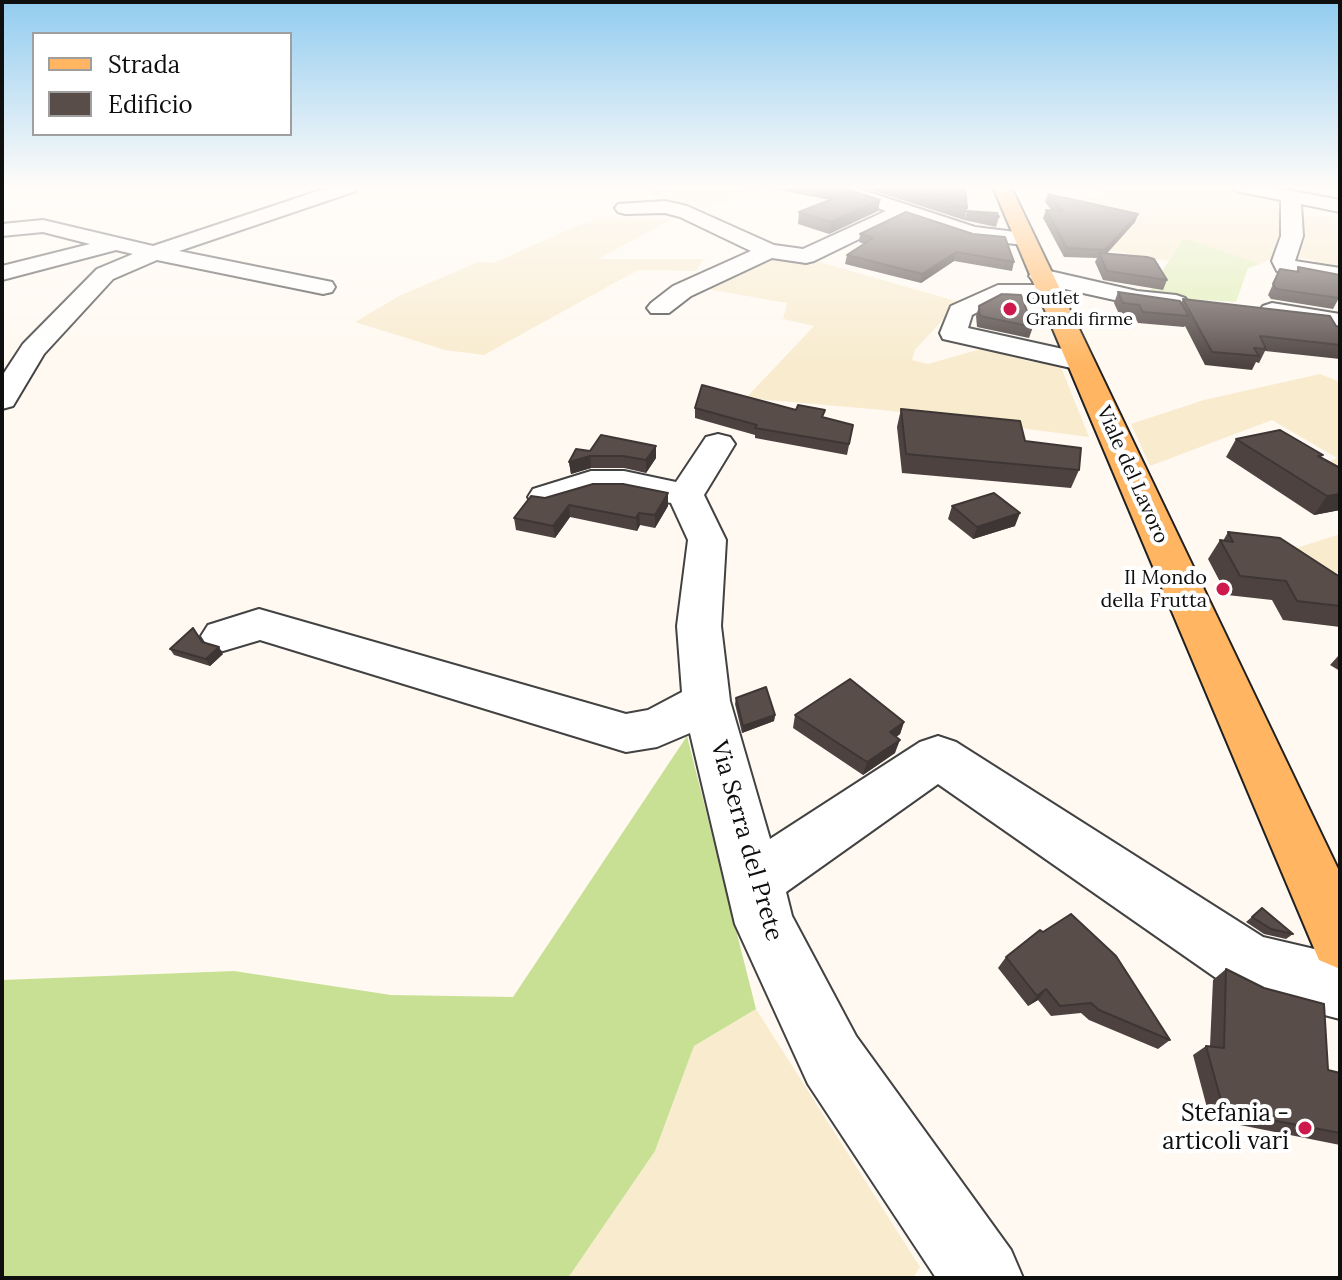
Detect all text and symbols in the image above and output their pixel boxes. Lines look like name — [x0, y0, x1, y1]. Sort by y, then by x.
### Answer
legend — [32, 32, 292, 136]
text: Strada — [108, 49, 180, 80]
text: Edificio — [108, 89, 193, 120]
place label: Outlet Grandi firme — [1026, 288, 1133, 330]
marker: Outlet Grandi firme — [1001, 300, 1019, 318]
street label: Viale del Lavoro — [1091, 403, 1173, 547]
place label: Il Mondo della Frutta — [1100, 566, 1207, 613]
marker: Il Mondo della Frutta — [1214, 580, 1232, 598]
street label: Via Serra del Prete — [704, 738, 788, 944]
place label: Stefania - articoli vari — [1162, 1100, 1289, 1156]
marker: Stefania - articoli vari — [1296, 1119, 1314, 1137]

